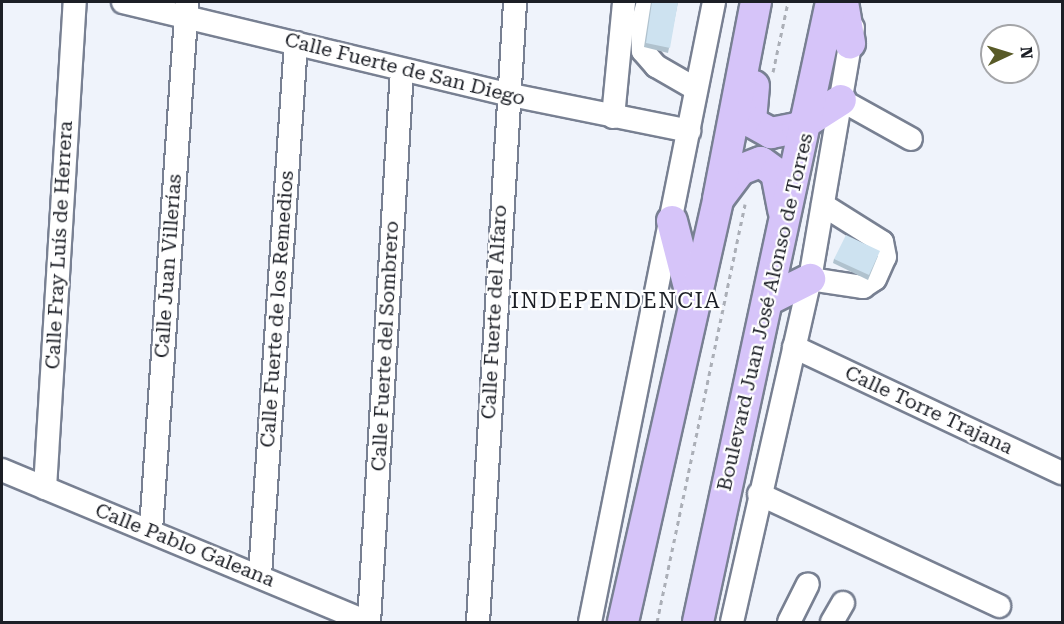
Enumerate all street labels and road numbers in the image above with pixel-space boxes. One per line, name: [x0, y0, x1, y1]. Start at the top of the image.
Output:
street label: Calle Fuerte de San Diego: [282, 27, 528, 111]
street label: Calle Fray Luís de Herrera: [41, 120, 77, 370]
street label: Boulevard Juan José Alonso de Torres: [712, 131, 818, 493]
street label: Calle Fuerte de los Remedios: [255, 170, 299, 448]
street label: Calle Juan Villerías: [150, 173, 186, 359]
street label: Calle Fuerte del Alfaro: [476, 204, 512, 420]
street label: Calle Fuerte del Sombrero: [366, 220, 404, 472]
street label: Calle Torre Trajana: [841, 361, 1017, 459]
street label: Calle Pablo Galeana: [92, 498, 278, 592]

